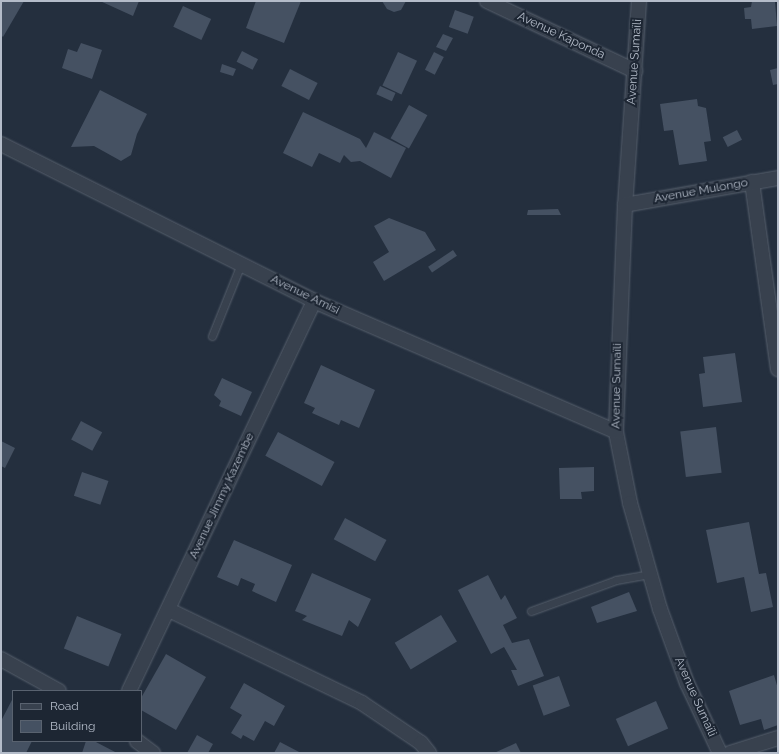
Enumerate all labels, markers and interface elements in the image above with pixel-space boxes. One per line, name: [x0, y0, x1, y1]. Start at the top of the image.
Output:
street label: Avenue Kaponda: [515, 9, 607, 63]
street label: Avenue Sumaïli: [625, 19, 645, 105]
street label: Avenue Mulongo: [653, 176, 749, 206]
street label: Avenue Amisi: [268, 272, 342, 318]
street label: Avenue Sumaïli: [609, 343, 625, 429]
street label: Avenue Jimmy Kazembe: [186, 431, 258, 561]
street label: Avenue Sumaïli: [671, 655, 719, 739]
legend: [12, 690, 142, 742]
text: Road: [50, 699, 79, 713]
text: Building: [50, 719, 96, 733]

